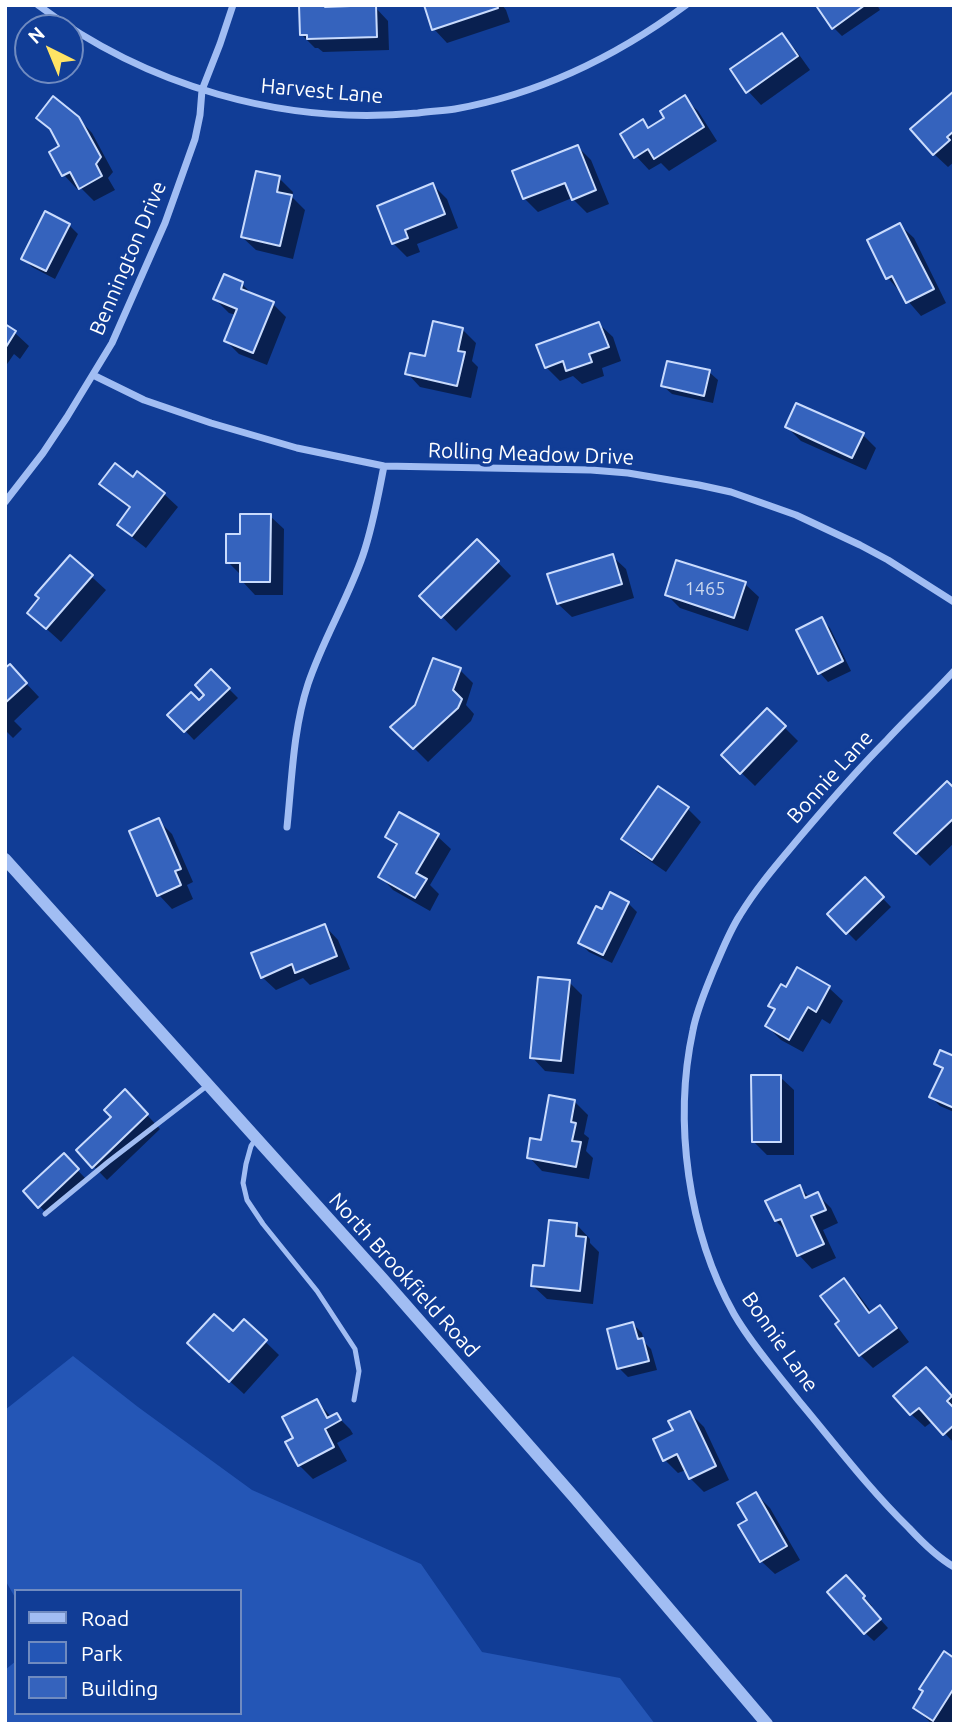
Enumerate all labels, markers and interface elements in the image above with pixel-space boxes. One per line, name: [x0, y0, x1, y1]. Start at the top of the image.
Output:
north arrow: [14, 14, 84, 84]
text: N: [23, 22, 49, 48]
street label: Harvest Lane: [260, 73, 384, 109]
street label: Bennington Drive: [84, 177, 172, 339]
street label: Rolling Meadow Drive: [428, 438, 634, 470]
house number: 1465: [685, 578, 725, 600]
street label: Bonnie Lane: [782, 725, 878, 829]
street label: North Brookfield Road: [324, 1188, 484, 1362]
street label: Bonnie Lane: [736, 1287, 824, 1397]
legend: [14, 1589, 242, 1715]
text: Road: [81, 1606, 129, 1630]
text: Park: [81, 1641, 123, 1665]
text: Building: [81, 1676, 158, 1700]

